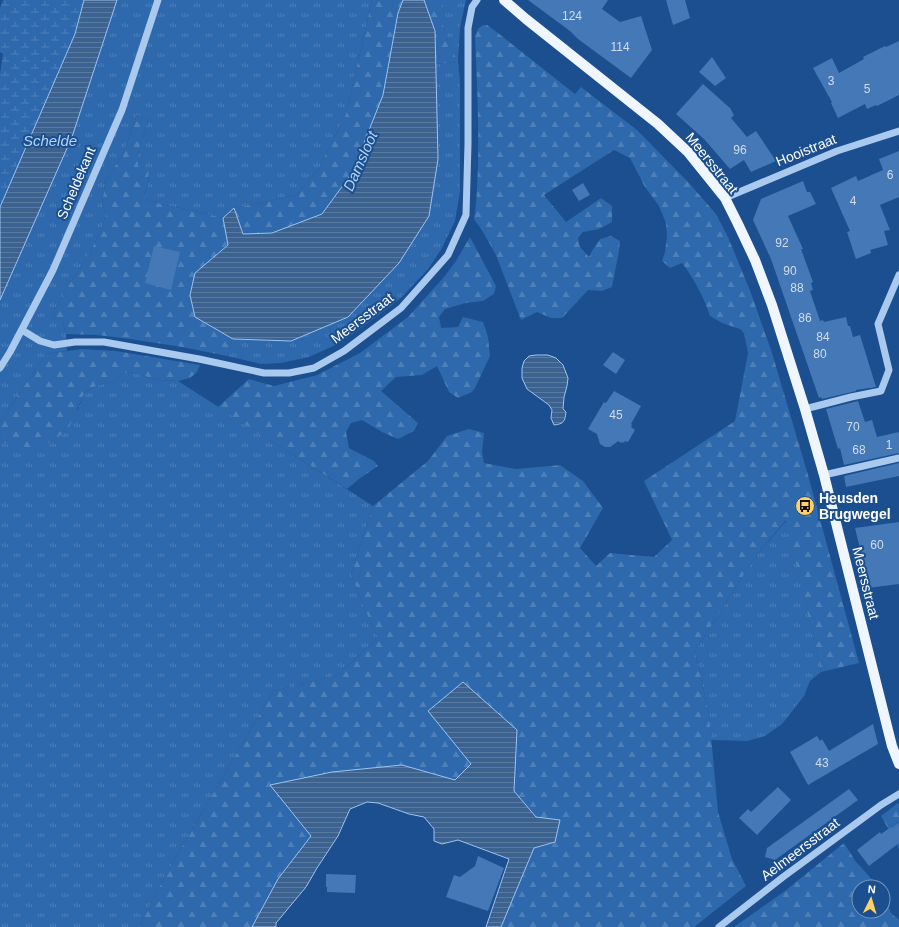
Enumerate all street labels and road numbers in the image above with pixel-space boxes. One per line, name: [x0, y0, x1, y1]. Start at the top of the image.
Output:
street label: Meersstraat: [683, 129, 742, 197]
street label: Hooistraat: [773, 131, 839, 169]
street label: Scheldekant: [54, 144, 98, 222]
street label: Meersstraat: [328, 289, 396, 347]
street label: Meersstraat: [849, 545, 883, 621]
street label: Aelmeersstraat: [758, 814, 842, 884]

